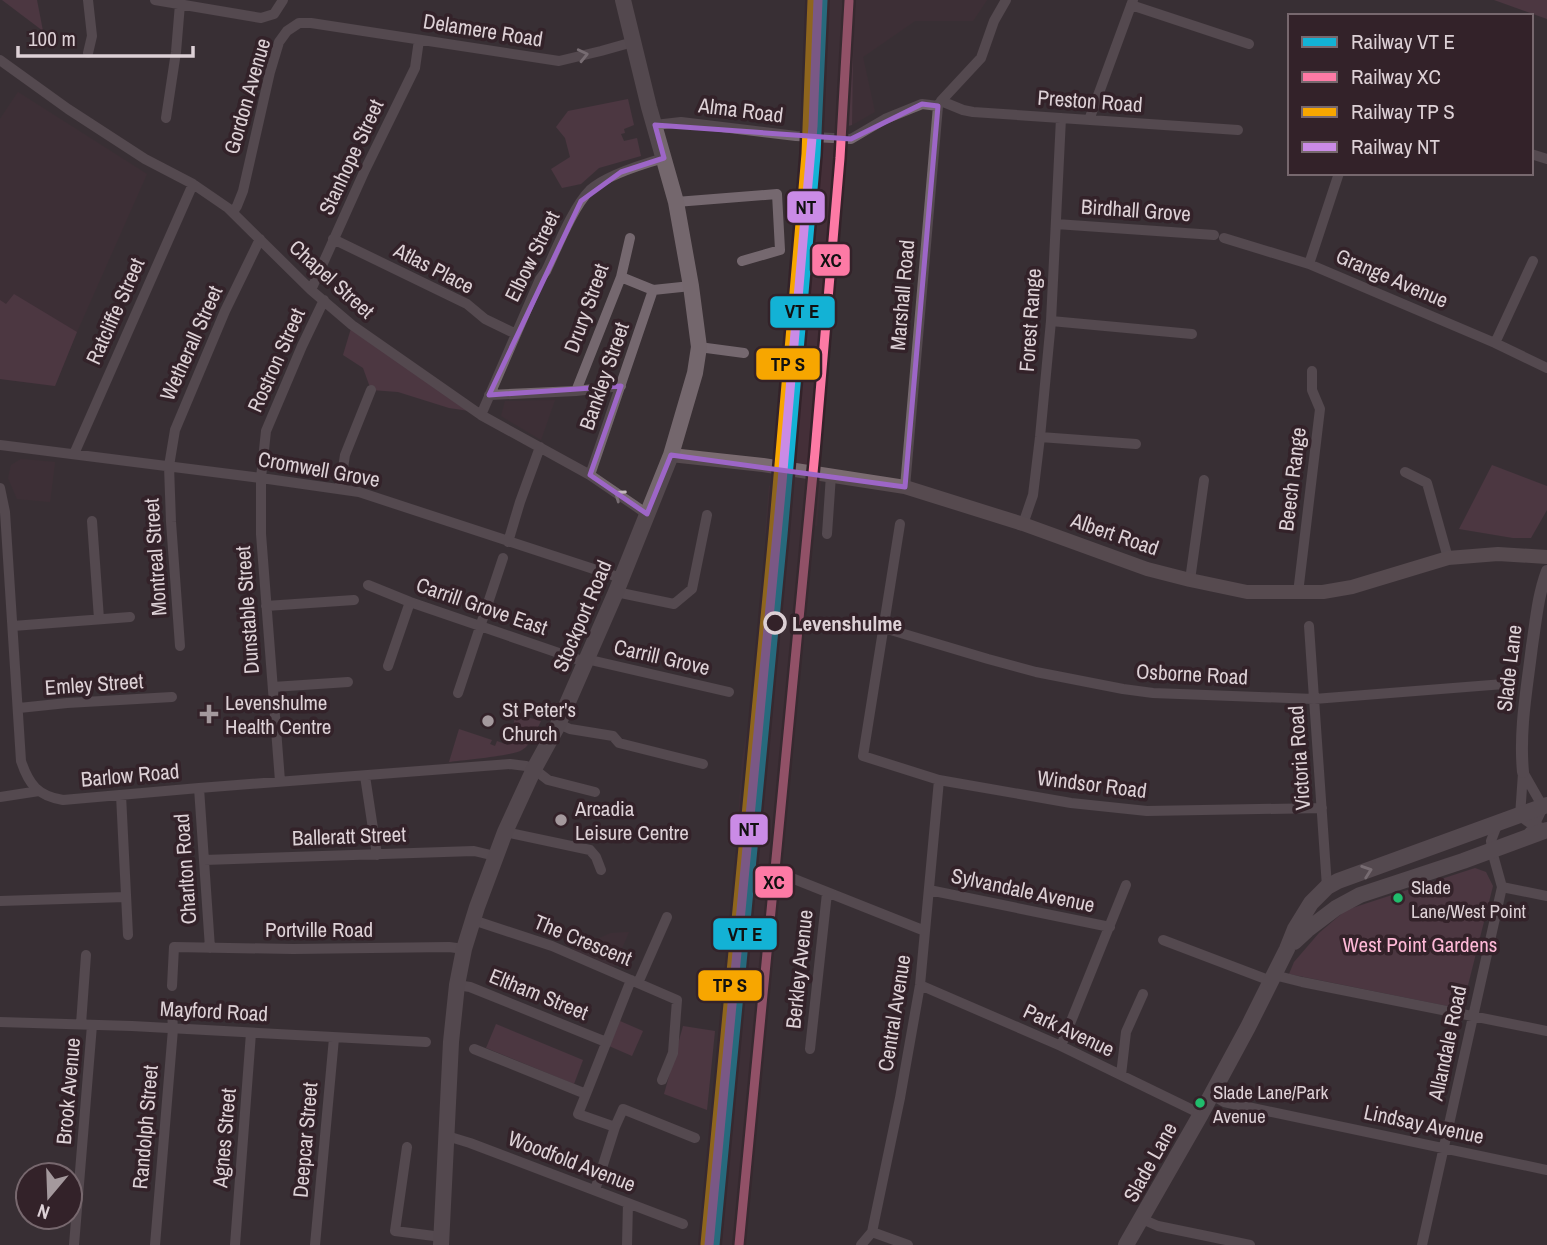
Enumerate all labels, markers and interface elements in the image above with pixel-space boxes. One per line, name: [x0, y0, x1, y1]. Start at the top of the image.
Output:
street label: Delamere Road: [421, 6, 545, 54]
scale bar: [18, 14, 192, 58]
legend: [1288, 14, 1533, 175]
text: 100 m: [28, 24, 76, 53]
text: Railway VT E: [1351, 27, 1455, 56]
street label: Gordon Avenue: [217, 35, 277, 157]
one-way arrow: [577, 49, 589, 63]
text: Railway XC: [1351, 62, 1441, 91]
street label: Preston Road: [1036, 83, 1144, 119]
street label: Alma Road: [696, 90, 785, 130]
street label: Stanhope Street: [312, 94, 391, 220]
text: Railway TP S: [1351, 97, 1455, 126]
text: Railway NT: [1351, 132, 1440, 161]
line badge: NT: [786, 190, 826, 224]
street label: Birdhall Grove: [1080, 192, 1192, 228]
text: NT: [796, 194, 817, 220]
street label: Elbow Street: [498, 206, 567, 306]
street label: Chapel Street: [283, 233, 381, 325]
street label: Atlas Place: [388, 235, 479, 300]
street label: Marshall Road: [883, 238, 921, 352]
street label: Grange Avenue: [1331, 241, 1453, 315]
line badge: XC: [811, 243, 851, 277]
text: XC: [820, 247, 842, 273]
street label: Ratcliffe Street: [79, 253, 151, 369]
street label: Drury Street: [556, 259, 616, 357]
street label: Forest Range: [1012, 267, 1048, 373]
street label: Wetherall Street: [153, 281, 229, 405]
line badge: VT E: [769, 295, 836, 329]
text: VT E: [785, 298, 819, 324]
street label: Rostron Street: [240, 303, 312, 417]
street label: Bankley Street: [572, 318, 636, 434]
line badge: TP S: [755, 347, 821, 381]
text: TP S: [771, 351, 805, 377]
street label: Beech Range: [1271, 425, 1313, 533]
street label: Cromwell Grove: [256, 444, 382, 494]
one-way arrow: [614, 491, 627, 503]
street label: Montreal Street: [136, 497, 174, 617]
street label: Albert Road: [1066, 505, 1163, 563]
street label: Dunstable Street: [228, 545, 266, 675]
street label: Stockport Road: [545, 556, 619, 676]
street label: Carrill Grove East: [413, 570, 552, 642]
place label: Levenshulme: [792, 609, 902, 638]
marker: Levenshulme: [764, 612, 786, 634]
street label: Slade Lane: [1489, 623, 1529, 713]
street label: Carrill Grove: [611, 632, 713, 682]
street label: Osborne Road: [1135, 657, 1249, 691]
street label: Emley Street: [44, 666, 144, 702]
place label: Levenshulme Health Centre: [225, 688, 331, 741]
place label: St Peter's Church: [502, 695, 576, 748]
marker: Levenshulme Health Centre: [199, 704, 219, 724]
street label: Victoria Road: [1281, 705, 1317, 811]
marker: St Peter's Church: [480, 713, 496, 729]
street label: Barlow Road: [80, 756, 180, 794]
street label: Windsor Road: [1036, 763, 1148, 805]
place label: Arcadia Leisure Centre: [574, 794, 689, 847]
marker: Arcadia Leisure Centre: [553, 812, 569, 828]
street label: Charlton Road: [167, 813, 203, 925]
line badge: NT: [729, 813, 769, 846]
text: NT: [739, 816, 760, 842]
street label: Balleratt Street: [292, 820, 407, 852]
street label: Sylvandale Avenue: [948, 861, 1098, 919]
line badge: XC: [754, 865, 794, 899]
one-way arrow: [1360, 865, 1372, 879]
text: XC: [763, 869, 785, 895]
place label: Slade Lane/West Point: [1411, 874, 1527, 924]
marker: Slade Lane/West Point: [1391, 891, 1405, 905]
street label: The Crescent: [530, 907, 637, 973]
street label: Berkley Avenue: [778, 908, 820, 1030]
street label: Portville Road: [265, 915, 373, 944]
line badge: VT E: [712, 917, 778, 951]
text: VT E: [728, 921, 762, 947]
park label: West Point Gardens: [1343, 930, 1497, 959]
street label: Central Avenue: [870, 953, 918, 1073]
street label: Eltham Street: [485, 961, 593, 1027]
line badge: TP S: [697, 969, 763, 1002]
text: TP S: [713, 972, 747, 998]
street label: Allandale Road: [1420, 983, 1473, 1104]
street label: Mayford Road: [159, 994, 269, 1028]
street label: Park Avenue: [1019, 996, 1119, 1064]
street label: Brook Avenue: [49, 1036, 87, 1146]
street label: Randolph Street: [125, 1064, 165, 1190]
place label: Slade Lane/Park Avenue: [1212, 1079, 1328, 1129]
street label: Deepcar Street: [286, 1081, 325, 1199]
street label: Agnes Street: [205, 1087, 243, 1190]
marker: Slade Lane/Park Avenue: [1193, 1096, 1207, 1110]
street label: Lindsay Avenue: [1361, 1097, 1487, 1151]
street label: Slade Lane: [1116, 1117, 1184, 1207]
street label: Woodfold Avenue: [504, 1123, 640, 1199]
north arrow: [14, 1161, 84, 1231]
text: N: [34, 1198, 53, 1226]

